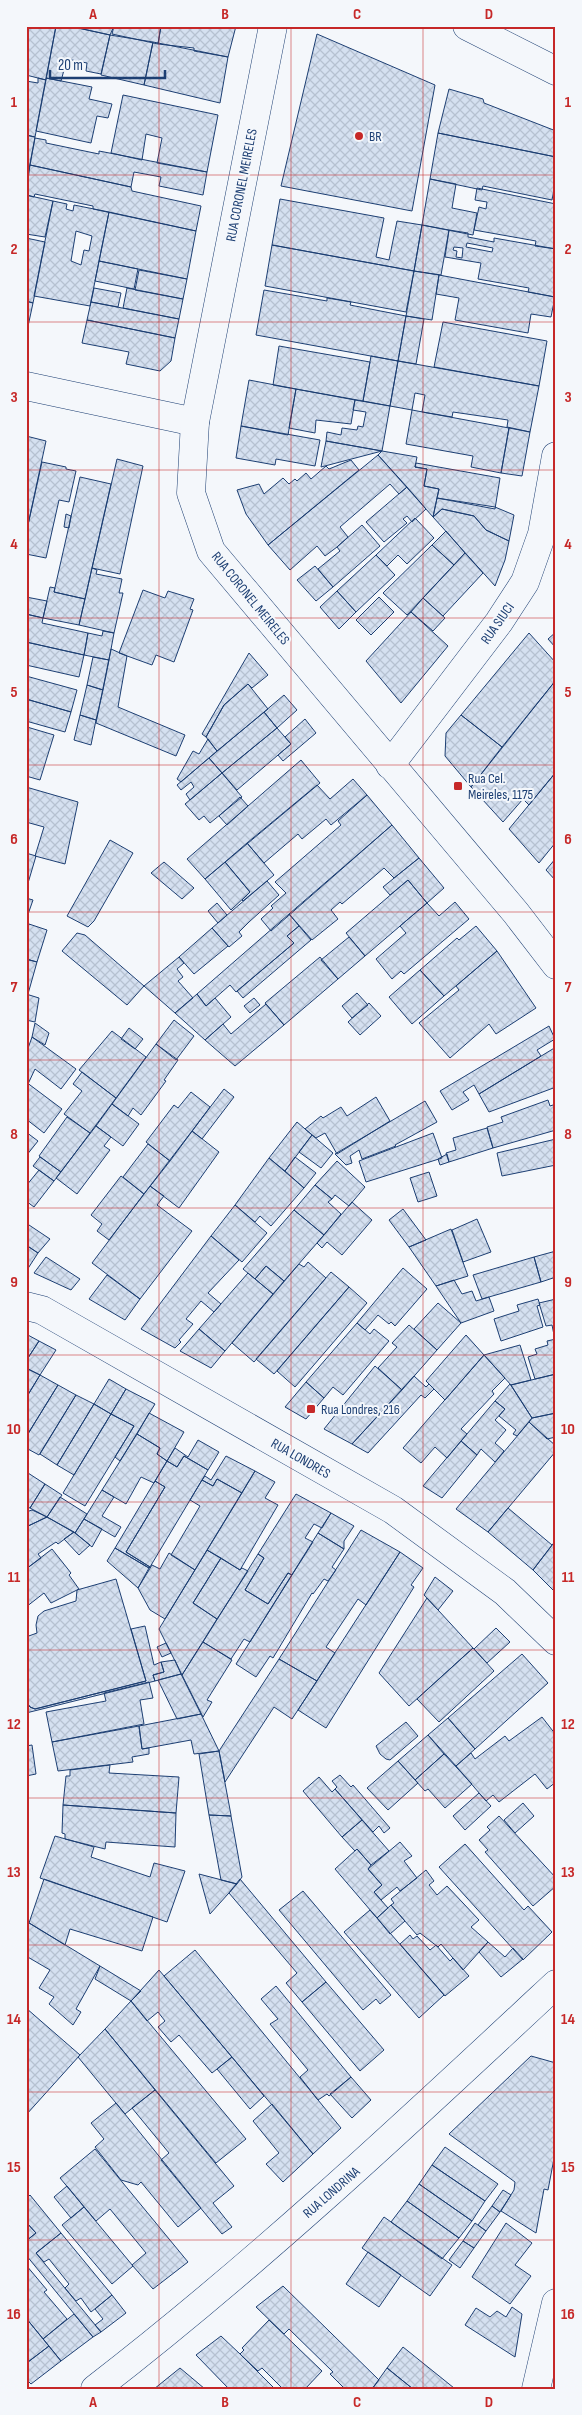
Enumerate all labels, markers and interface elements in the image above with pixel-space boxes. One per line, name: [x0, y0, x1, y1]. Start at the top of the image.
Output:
text: A: [88, 5, 97, 24]
text: B: [221, 5, 229, 24]
text: C: [353, 5, 361, 24]
text: D: [485, 5, 493, 24]
scale bar: [50, 48, 165, 80]
text: 20 m: [58, 56, 83, 75]
text: 1: [11, 93, 18, 112]
text: 1: [565, 93, 572, 112]
street label: RUA CORONEL MEIRELES: [222, 127, 261, 243]
place label: BR: [369, 128, 382, 145]
marker: BR: [353, 130, 365, 142]
text: 2: [10, 240, 18, 259]
text: 2: [564, 240, 572, 259]
text: 3: [10, 388, 18, 407]
text: 3: [564, 388, 572, 407]
text: 4: [10, 535, 18, 554]
text: 4: [564, 535, 572, 554]
street label: RUA CORONEL MEIRELES: [208, 548, 293, 648]
street label: RUA SIUCI: [477, 599, 518, 647]
text: 5: [10, 683, 18, 702]
text: 5: [564, 683, 572, 702]
place label: Rua Cel. Meireles, 1175: [468, 770, 533, 803]
marker: Rua Cel. Meireles, 1175: [452, 780, 464, 792]
text: 6: [10, 830, 18, 849]
text: 6: [564, 830, 572, 849]
text: 7: [11, 978, 18, 997]
text: 7: [565, 978, 572, 997]
text: 8: [10, 1125, 18, 1144]
text: 8: [564, 1125, 572, 1144]
text: 9: [10, 1273, 18, 1292]
text: 9: [564, 1273, 572, 1292]
place label: Rua Londres, 216: [321, 1401, 400, 1418]
marker: Rua Londres, 216: [305, 1403, 317, 1415]
text: 10: [7, 1420, 21, 1439]
text: 10: [561, 1420, 575, 1439]
street label: RUA LONDRES: [268, 1435, 333, 1482]
text: 11: [8, 1568, 21, 1587]
text: 11: [562, 1568, 575, 1587]
text: 12: [7, 1715, 21, 1734]
text: 12: [561, 1715, 575, 1734]
text: 13: [7, 1863, 21, 1882]
text: 13: [561, 1863, 575, 1882]
text: 14: [7, 2010, 21, 2029]
text: 14: [561, 2010, 575, 2029]
text: 15: [7, 2158, 21, 2177]
text: 15: [561, 2158, 575, 2177]
street label: RUA LONDRINA: [299, 2162, 364, 2222]
text: 16: [7, 2305, 21, 2324]
text: 16: [561, 2305, 575, 2324]
text: A: [88, 2393, 97, 2412]
text: B: [221, 2393, 229, 2412]
text: C: [353, 2393, 361, 2412]
text: D: [485, 2393, 493, 2412]

